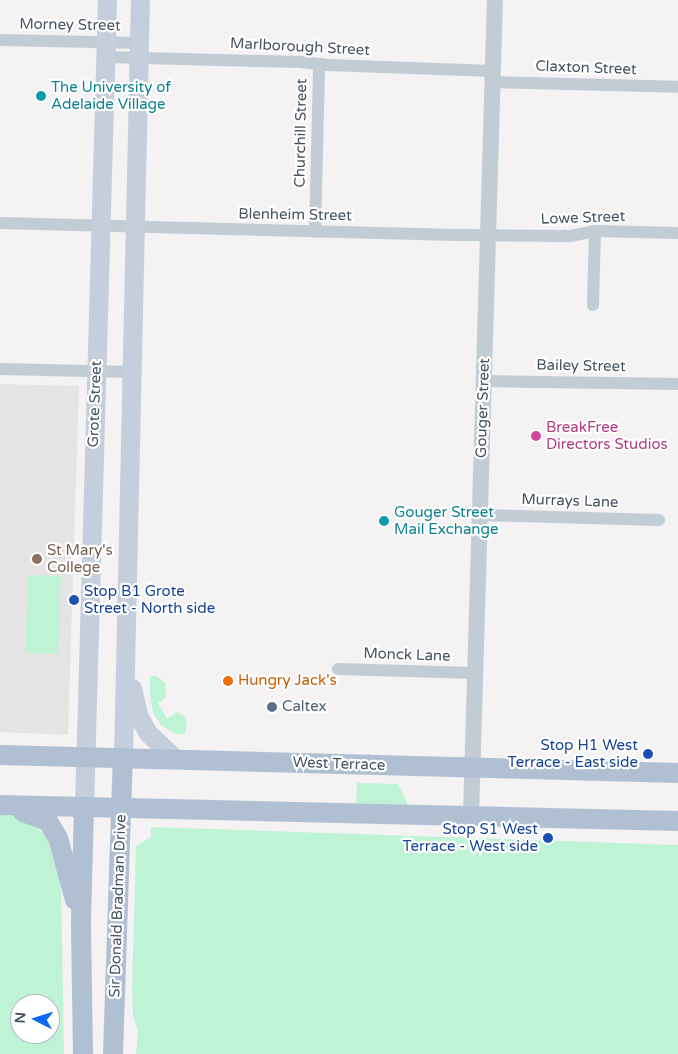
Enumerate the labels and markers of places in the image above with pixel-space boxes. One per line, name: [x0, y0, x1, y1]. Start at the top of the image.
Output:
place label: The University of Adelaide Village: [51, 78, 171, 113]
marker: The University of Adelaide Village: [35, 90, 47, 102]
place label: BreakFree Directors Studios: [546, 418, 668, 453]
marker: BreakFree Directors Studios: [530, 430, 542, 442]
place label: Gouger Street Mail Exchange: [394, 503, 498, 538]
marker: Gouger Street Mail Exchange: [378, 515, 390, 527]
place label: St Mary's College: [47, 541, 113, 576]
marker: St Mary's College: [31, 553, 43, 565]
place label: Stop B1 Grote Street - North side: [84, 582, 215, 617]
marker: Stop B1 Grote Street - North side: [68, 594, 80, 606]
place label: Hungry Jack's: [238, 672, 337, 690]
marker: Hungry Jack's: [222, 675, 234, 687]
place label: Caltex: [282, 698, 327, 716]
marker: Caltex: [266, 701, 278, 713]
place label: Stop H1 West Terrace - East side: [508, 736, 638, 771]
marker: Stop H1 West Terrace - East side: [642, 748, 654, 760]
place label: Stop S1 West Terrace - West side: [402, 820, 538, 855]
marker: Stop S1 West Terrace - West side: [542, 832, 554, 844]

